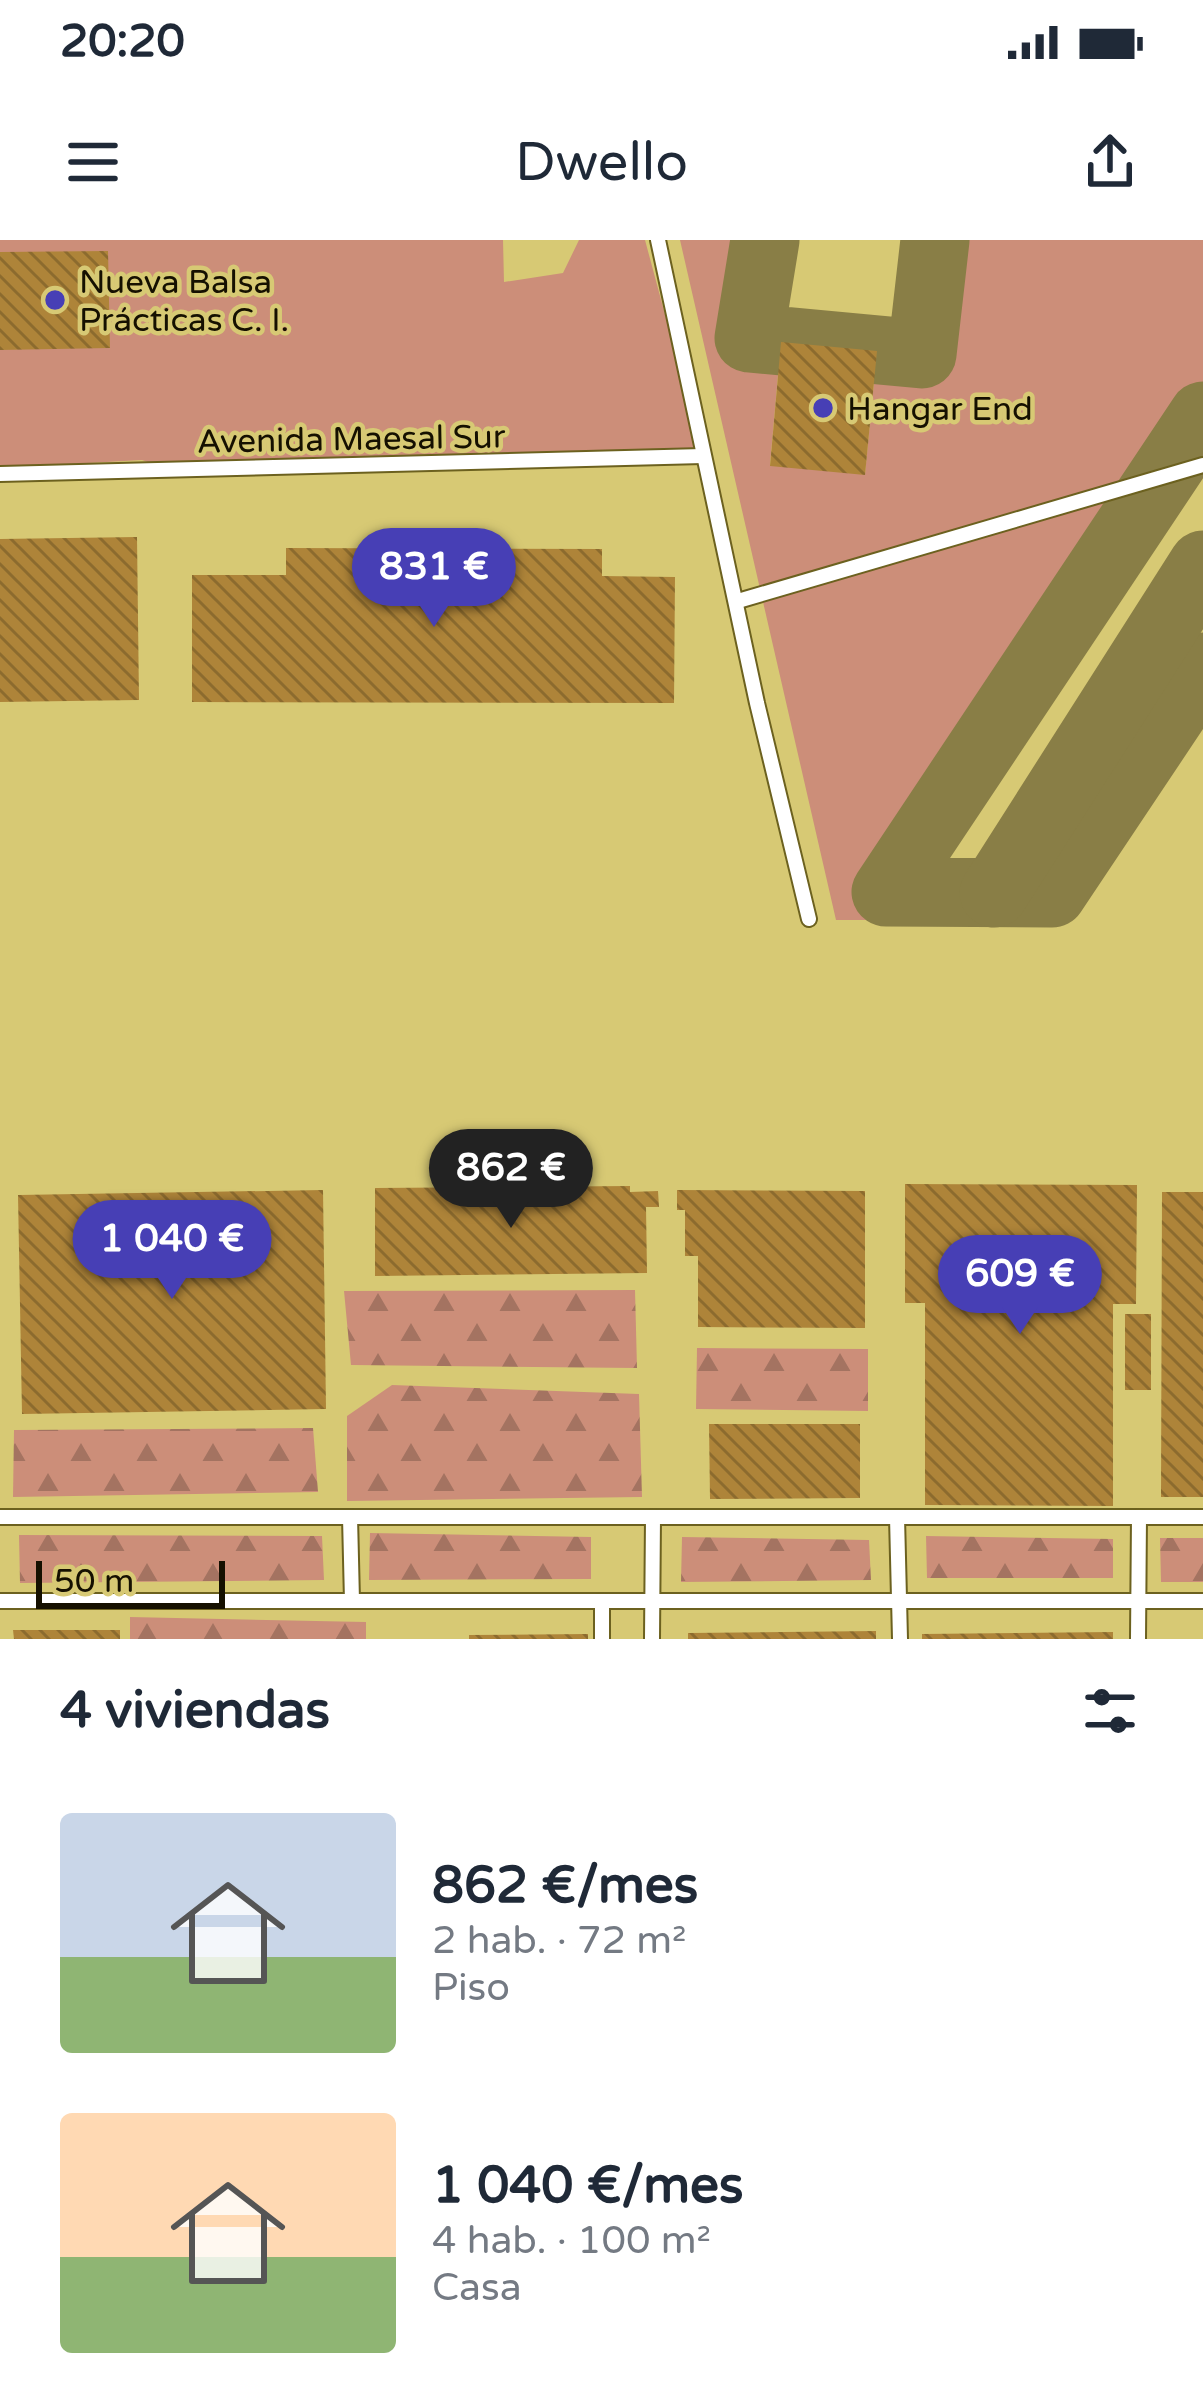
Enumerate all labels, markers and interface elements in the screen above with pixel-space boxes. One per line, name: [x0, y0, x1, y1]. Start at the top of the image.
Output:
text: 20:20: [60, 15, 185, 69]
icon: menu: [60, 129, 126, 195]
icon: share: [1077, 129, 1143, 195]
text: Dwello: [515, 130, 688, 195]
place label: Nueva Balsa Prácticas C. I.: [79, 263, 289, 340]
marker: Nueva Balsa Prácticas C. I.: [42, 287, 68, 313]
place label: Hangar End: [847, 390, 1033, 429]
marker: Hangar End: [810, 395, 836, 421]
street label: Avenida Maesal Sur: [196, 417, 506, 462]
pin: 831 €: [350, 528, 518, 630]
text: 831 €: [379, 543, 489, 590]
pin: 862 €: [427, 1129, 595, 1231]
text: 862 €: [456, 1144, 566, 1191]
pin: 1 040 €: [61, 1200, 283, 1302]
text: 1 040 €: [100, 1215, 244, 1262]
pin: 609 €: [936, 1235, 1104, 1337]
text: 609 €: [965, 1250, 1075, 1297]
scale bar: [36, 1555, 225, 1608]
text: 50 m: [54, 1562, 134, 1601]
icon: filters: [1077, 1678, 1143, 1744]
text: 4 viviendas: [60, 1680, 330, 1742]
text: 862 €/mes: [432, 1855, 698, 1917]
icon: home: [156, 1861, 300, 2005]
text: 2 hab. · 72 m²: [432, 1917, 686, 1964]
text: Piso: [432, 1964, 510, 2011]
text: 1 040 €/mes: [432, 2155, 743, 2217]
icon: home: [156, 2161, 300, 2305]
text: 4 hab. · 100 m²: [432, 2217, 711, 2264]
text: Casa: [432, 2264, 522, 2311]

